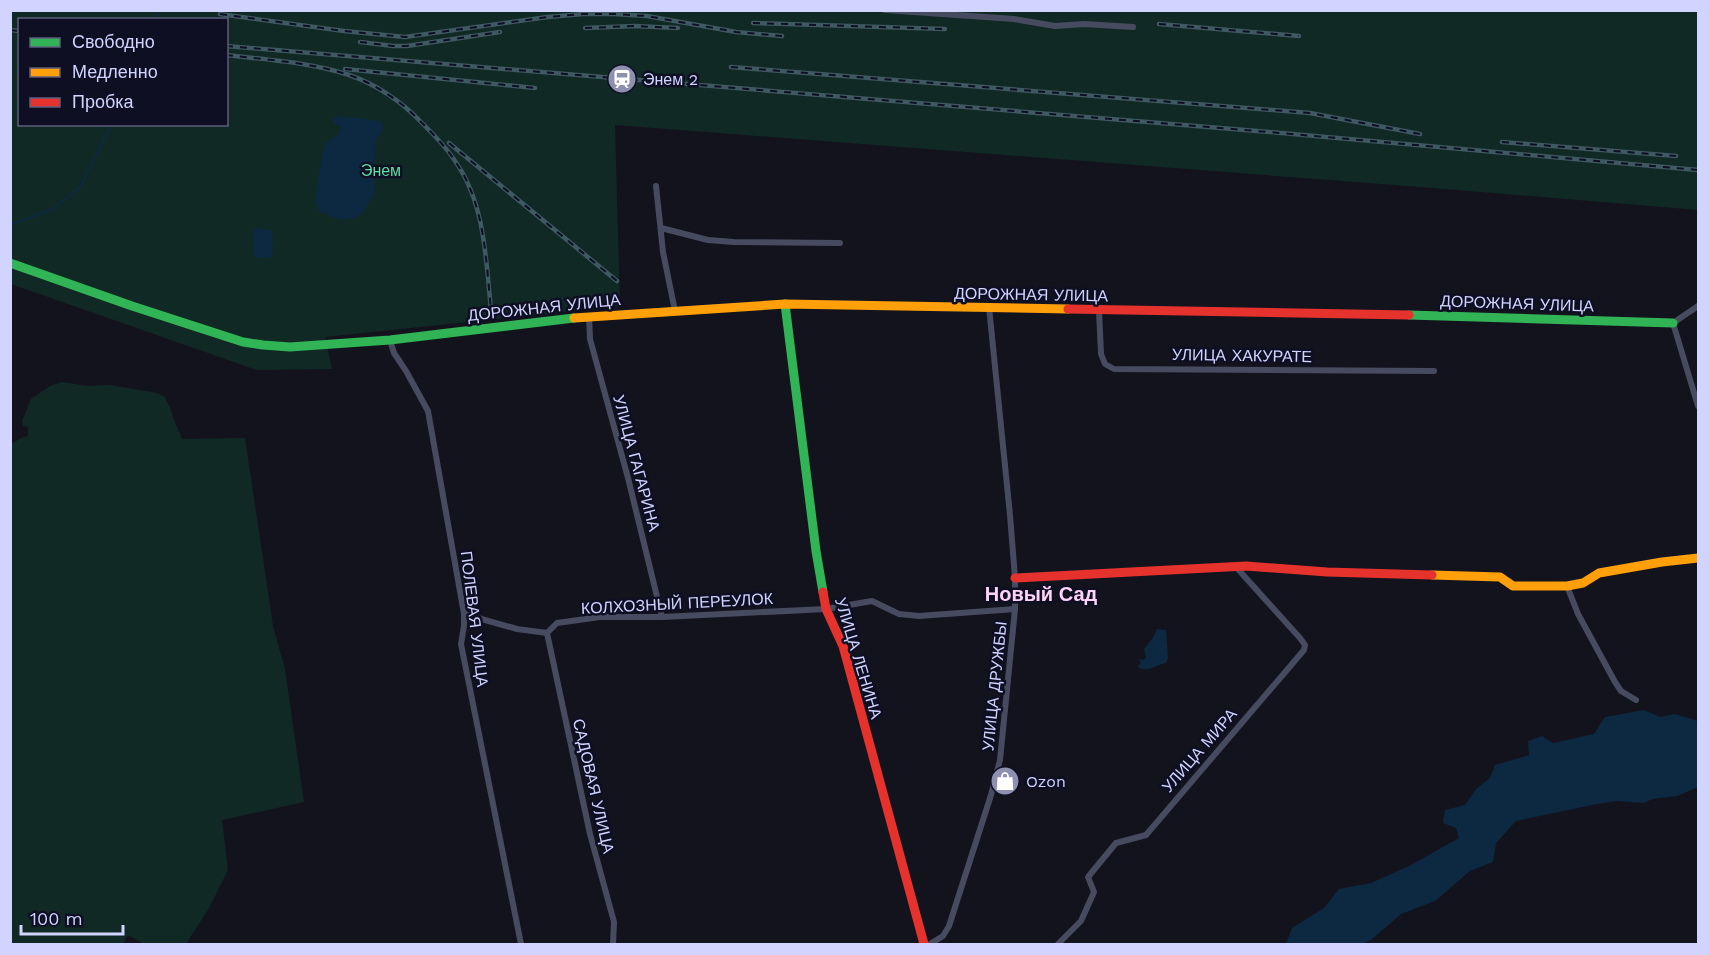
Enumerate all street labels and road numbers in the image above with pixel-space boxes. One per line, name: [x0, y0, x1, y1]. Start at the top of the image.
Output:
street label: ДОРОЖНАЯ УЛИЦА: [954, 284, 1108, 305]
street label: ДОРОЖНАЯ УЛИЦА: [467, 290, 622, 325]
street label: ДОРОЖНАЯ УЛИЦА: [1440, 291, 1595, 316]
street label: УЛИЦА ХАКУРАТЕ: [1172, 345, 1312, 366]
street label: УЛИЦА ГАГАРИНА: [609, 393, 664, 534]
street label: ПОЛЕВАЯ УЛИЦА: [457, 550, 492, 688]
street label: КОЛХОЗНЫЙ ПЕРЕУЛОК: [581, 589, 774, 618]
street label: УЛИЦА ЛЕНИНА: [831, 595, 886, 722]
street label: УЛИЦА ДРУЖБЫ: [978, 620, 1011, 752]
street label: УЛИЦА МИРА: [1158, 704, 1241, 796]
street label: САДОВАЯ УЛИЦА: [569, 717, 618, 856]

